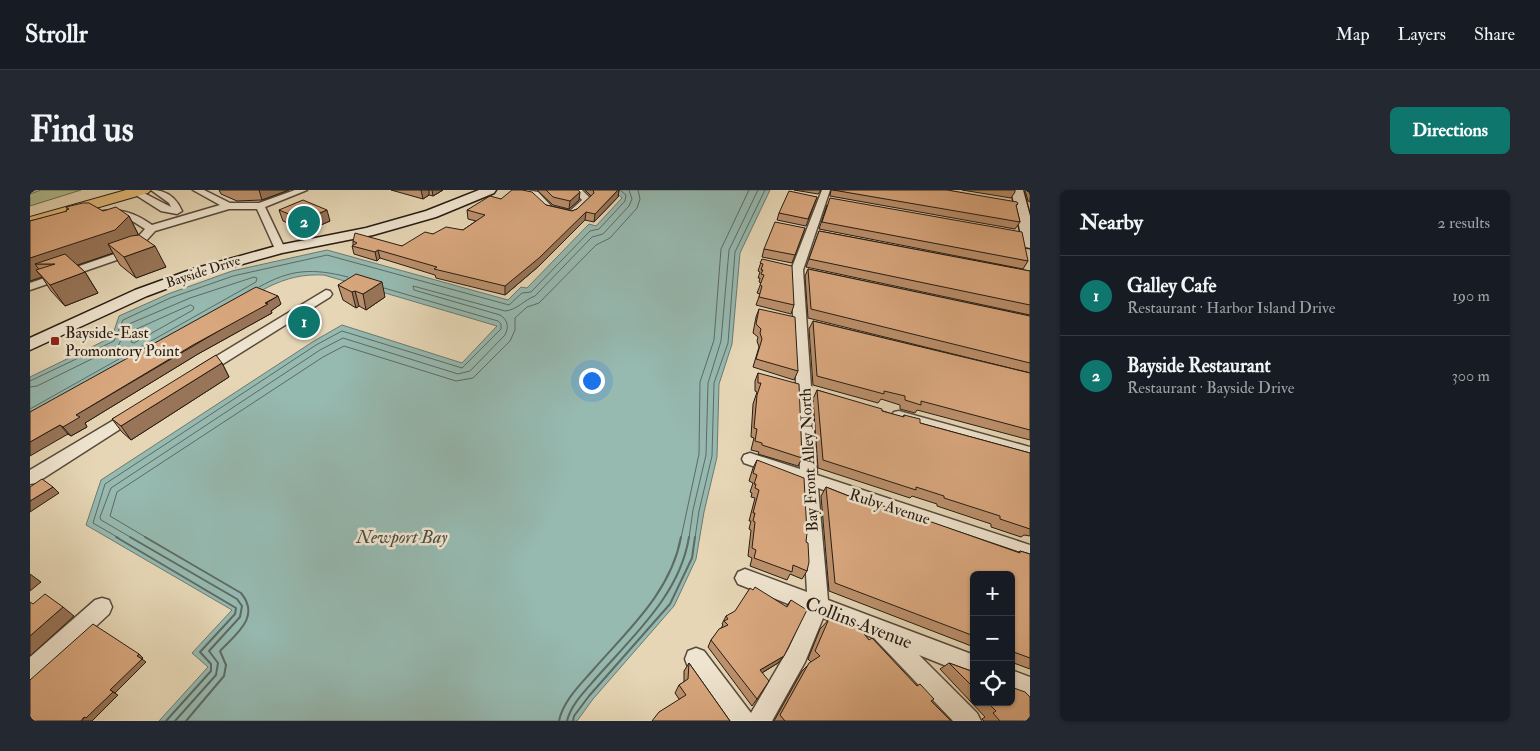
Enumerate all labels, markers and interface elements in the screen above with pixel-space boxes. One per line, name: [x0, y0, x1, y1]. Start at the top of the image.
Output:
text: Strollr: [25, 19, 88, 50]
text: Map: [1336, 23, 1370, 46]
text: Layers: [1398, 23, 1446, 46]
text: Share: [1474, 23, 1515, 46]
button: Directions: [1390, 107, 1510, 154]
text: Find us: [30, 108, 134, 152]
pin: 2: [288, 203, 320, 241]
text: Nearby: [1080, 209, 1143, 236]
text: 2 results: [1437, 213, 1490, 233]
street label: Bayside Drive: [164, 251, 243, 292]
text: Galley Cafe: [1127, 274, 1216, 298]
text: 1: [1093, 286, 1099, 306]
text: 190 m: [1452, 286, 1490, 306]
text: Restaurant · Harbor Island Drive: [1127, 298, 1336, 318]
pin: 1: [288, 303, 320, 341]
place label: Bayside-East Promontory Point: [65, 323, 179, 361]
marker: Bayside-East Promontory Point: [49, 335, 61, 347]
text: Bayside Restaurant: [1127, 354, 1271, 378]
text: 2: [1092, 366, 1100, 386]
text: 300 m: [1452, 366, 1490, 386]
your location: [579, 368, 605, 394]
text: Restaurant · Bayside Drive: [1127, 378, 1294, 398]
street label: Bay Front Alley North: [795, 387, 823, 532]
street label: Ruby Avenue: [847, 484, 933, 530]
water label: Newport Bay: [355, 526, 448, 549]
map controls: [970, 571, 1015, 706]
button: +: [970, 571, 1015, 616]
street label: Collins Avenue: [802, 591, 916, 654]
button: −: [970, 616, 1015, 661]
button: locate: [970, 661, 1015, 706]

